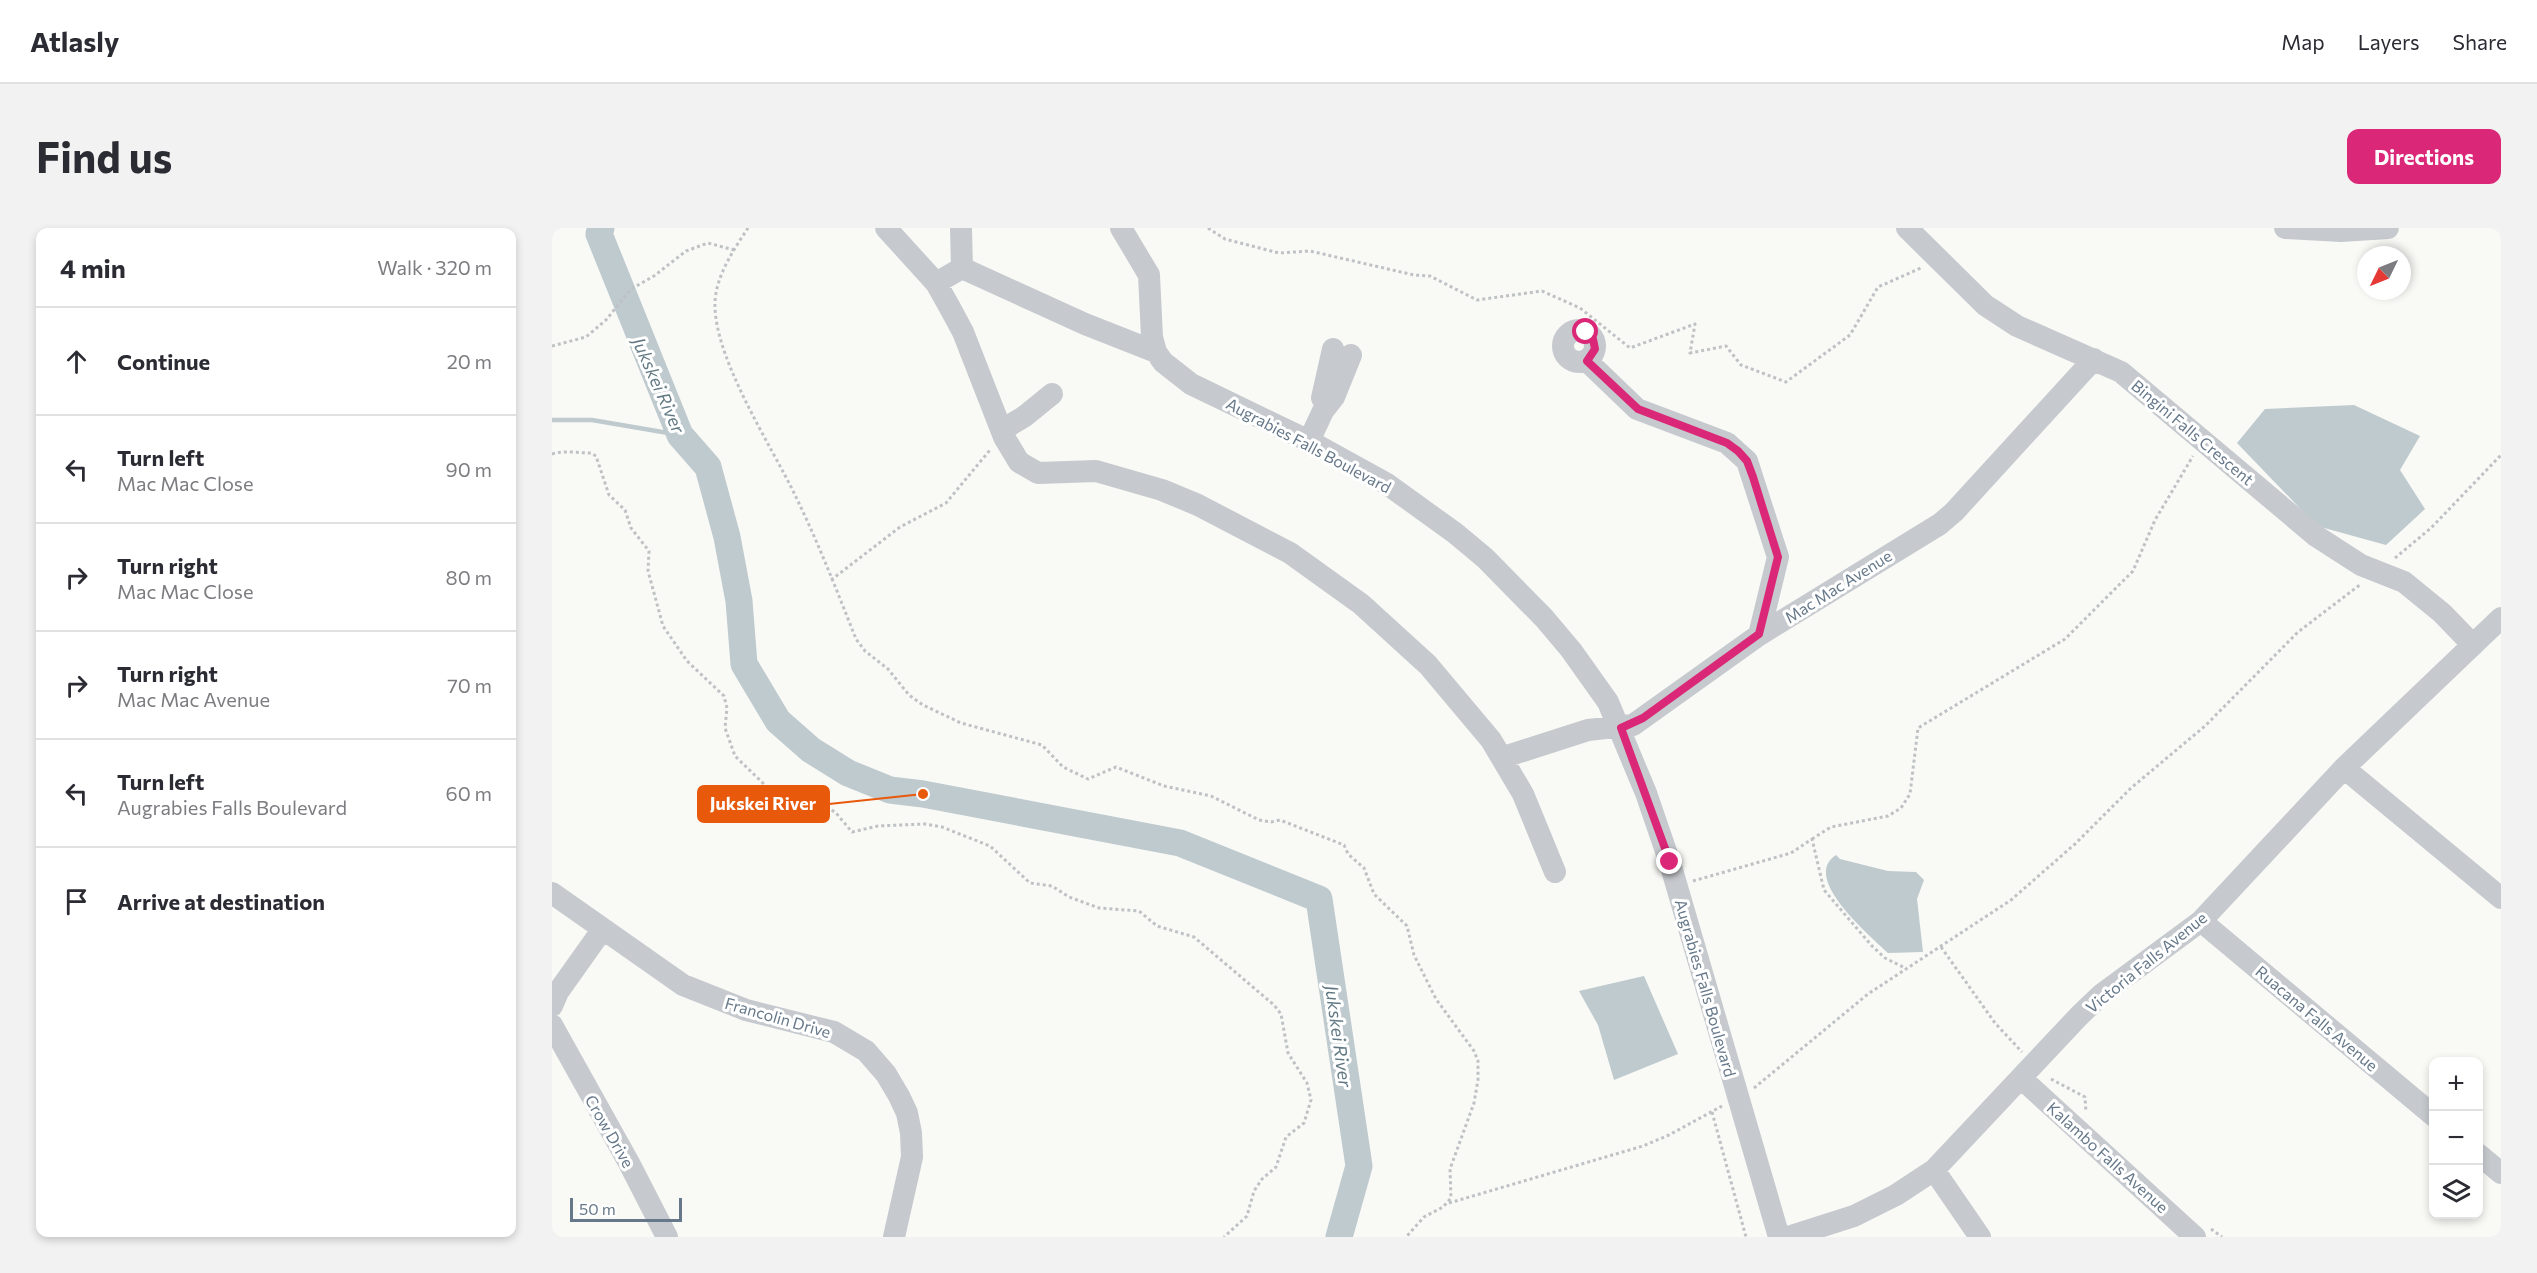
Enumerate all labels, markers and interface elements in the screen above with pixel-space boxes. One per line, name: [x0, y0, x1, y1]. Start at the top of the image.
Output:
text: Atlasly: [30, 24, 119, 58]
text: Map: [2281, 29, 2325, 54]
text: Layers: [2358, 29, 2420, 54]
text: Share: [2453, 29, 2507, 54]
button: Directions: [2347, 129, 2501, 184]
text: Find us: [36, 130, 172, 182]
north arrow: [2357, 246, 2411, 300]
text: 4 min: [60, 252, 126, 283]
text: Walk · 320 m: [377, 255, 492, 279]
route start: [1572, 318, 1598, 344]
water label: Jukskei River: [627, 332, 690, 437]
icon: ahead: [60, 345, 93, 378]
text: Continue: [117, 348, 210, 375]
text: 20 m: [447, 349, 492, 373]
street label: Bingini Falls Crescent: [2128, 375, 2258, 489]
street label: Augrabies Falls Boulevard: [1223, 393, 1395, 497]
text: Turn left: [117, 444, 204, 471]
icon: left: [60, 453, 93, 486]
text: 90 m: [446, 457, 492, 481]
text: Mac Mac Close: [117, 471, 253, 495]
street label: Mac Mac Avenue: [1781, 546, 1895, 626]
text: Turn right: [117, 552, 218, 579]
icon: right: [60, 561, 93, 594]
text: 80 m: [446, 565, 492, 589]
text: Mac Mac Close: [117, 579, 253, 603]
text: Turn right: [117, 660, 218, 687]
icon: right: [60, 669, 93, 702]
text: 70 m: [447, 673, 492, 697]
text: Mac Mac Avenue: [117, 687, 270, 711]
text: Turn left: [117, 768, 204, 795]
icon: left: [60, 777, 93, 810]
text: 60 m: [446, 781, 492, 805]
callout: Jukskei River: [698, 786, 829, 822]
text: Jukskei River: [710, 792, 817, 814]
text: Augrabies Falls Boulevard: [117, 795, 347, 819]
route end: [1656, 848, 1682, 874]
icon: arrive: [60, 885, 93, 918]
text: Arrive at destination: [117, 888, 325, 915]
street label: Augrabies Falls Boulevard: [1672, 897, 1740, 1079]
street label: Victoria Falls Avenue: [2082, 907, 2210, 1017]
street label: Ruacana Falls Avenue: [2252, 961, 2382, 1075]
water label: Jukskei River: [1321, 982, 1357, 1089]
street label: Francolin Drive: [723, 993, 833, 1041]
map controls: [2429, 1057, 2483, 1219]
button: +: [2429, 1057, 2483, 1111]
street label: Crow Drive: [582, 1091, 638, 1171]
street label: Kalambo Falls Avenue: [2043, 1098, 2173, 1216]
button: −: [2429, 1111, 2483, 1165]
button: layers: [2429, 1165, 2483, 1219]
scale bar: [570, 1195, 682, 1222]
text: 50 m: [579, 1199, 616, 1218]

